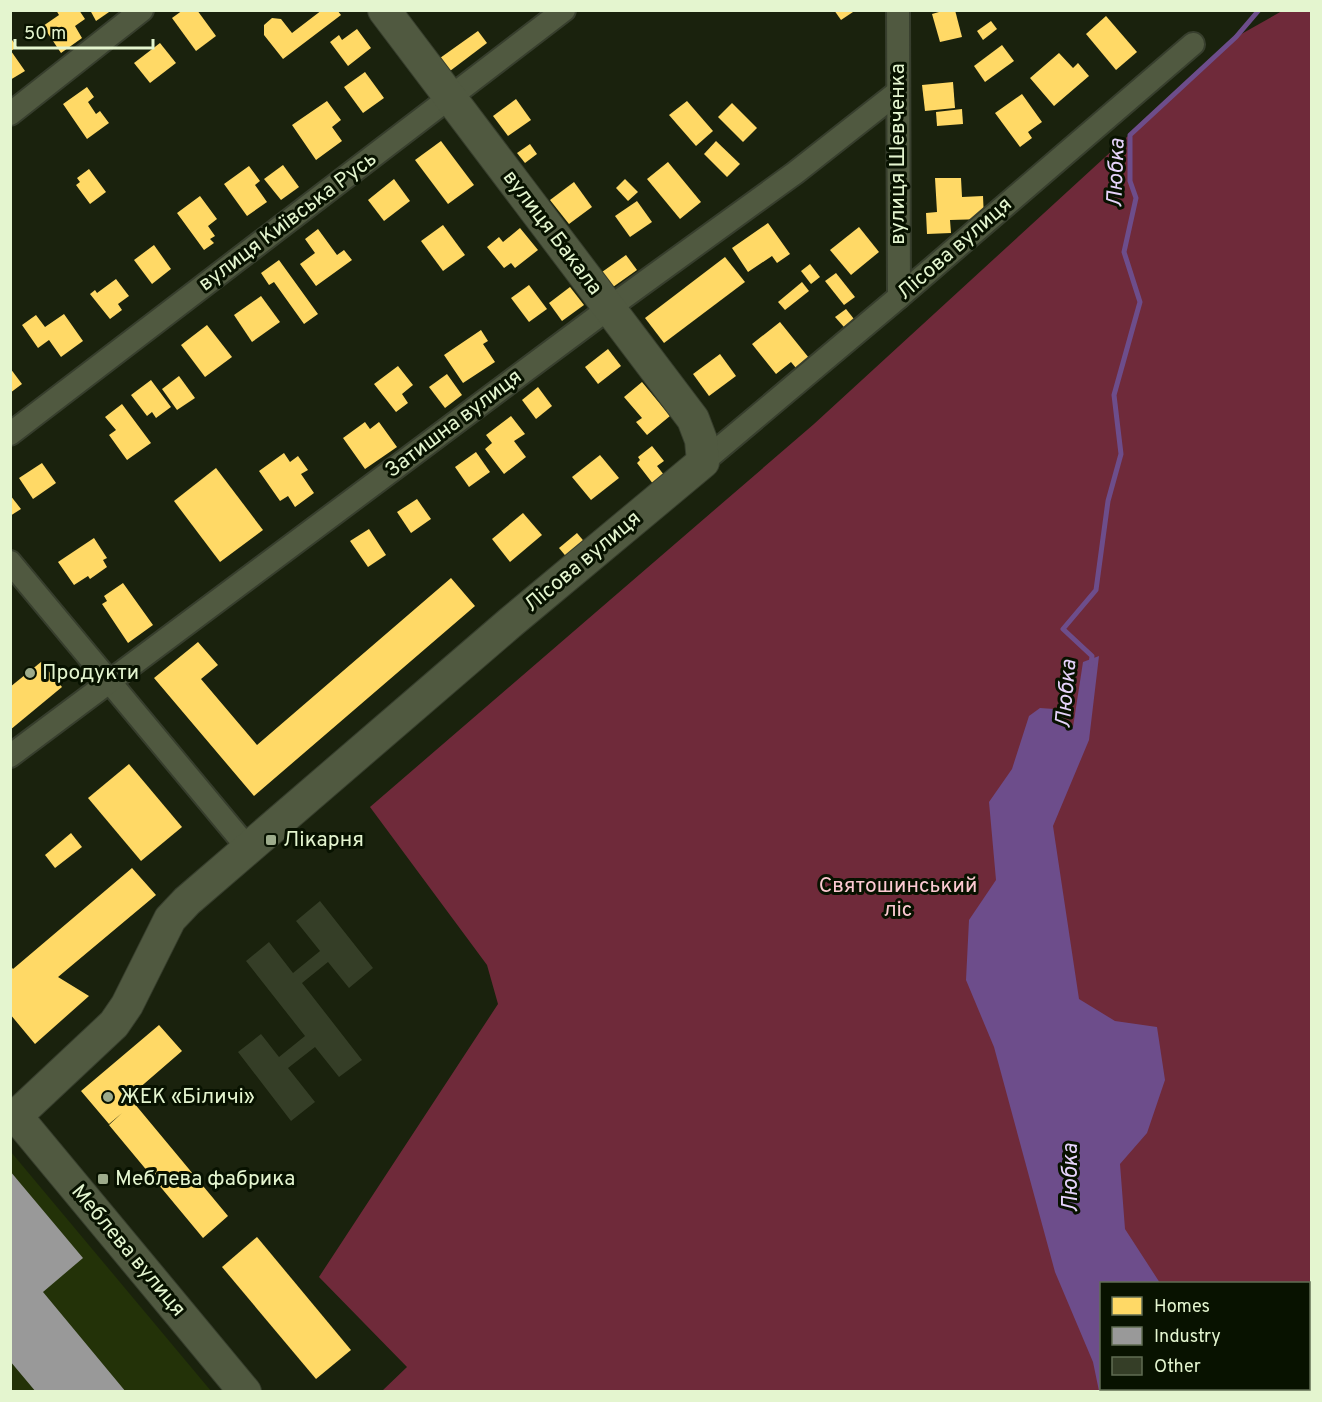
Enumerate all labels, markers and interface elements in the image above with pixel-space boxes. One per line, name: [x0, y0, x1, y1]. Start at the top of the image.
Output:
scale bar: [15, 12, 153, 50]
text: 50 m: [24, 23, 66, 46]
street label: вулиця Шевченка: [885, 63, 912, 245]
water label: Любка: [1102, 137, 1132, 208]
street label: вулиця Київська Русь: [193, 146, 383, 298]
street label: вулиця Бакала: [496, 165, 608, 301]
street label: Лісова вулиця: [892, 192, 1018, 306]
street label: Затишна вулиця: [380, 364, 528, 484]
street label: Лісова вулиця: [519, 505, 647, 619]
water label: Любка: [1051, 658, 1084, 730]
place label: Продукти: [42, 660, 139, 687]
marker: Продукти: [23, 666, 37, 680]
place label: Лікарня: [283, 827, 364, 854]
marker: Лікарня: [264, 833, 278, 847]
park label: Святошинський ліс: [819, 873, 977, 924]
place label: ЖЕК «Біличі»: [120, 1084, 255, 1111]
marker: ЖЕК «Біличі»: [101, 1090, 115, 1104]
water label: Любка: [1058, 1143, 1085, 1213]
place label: Меблева фабрика: [115, 1166, 295, 1193]
marker: Меблева фабрика: [96, 1172, 110, 1186]
street label: Меблева вулиця: [65, 1179, 191, 1323]
legend: [1100, 1282, 1310, 1390]
text: Homes: [1154, 1296, 1210, 1319]
text: Industry: [1154, 1326, 1221, 1349]
text: Other: [1154, 1356, 1201, 1379]

